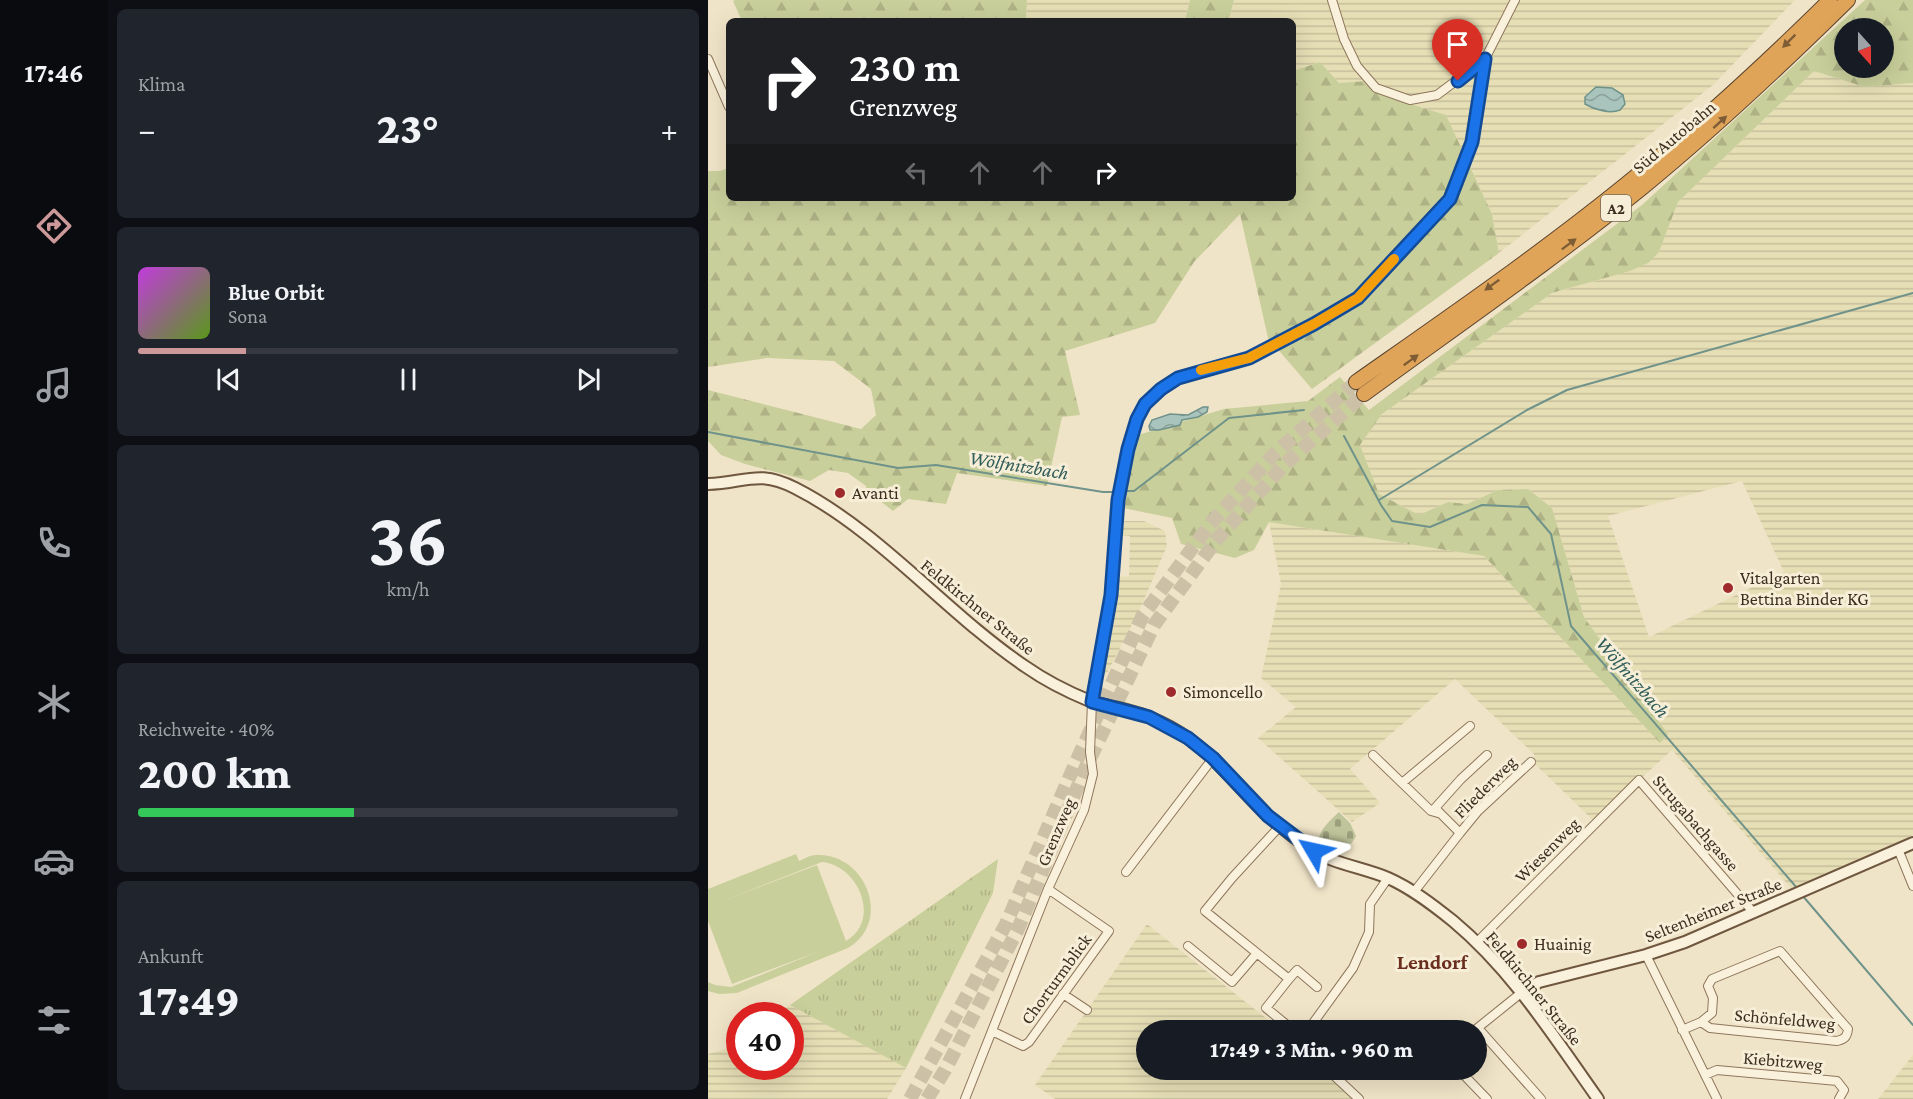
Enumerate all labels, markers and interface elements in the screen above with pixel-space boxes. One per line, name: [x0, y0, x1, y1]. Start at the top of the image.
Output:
north arrow: [1834, 18, 1894, 78]
map controls: [1834, 18, 1894, 78]
pin: [1432, 19, 1483, 81]
icon: arrive: [1441, 28, 1474, 61]
one-way arrow: [1782, 34, 1796, 48]
icon: right: [750, 42, 828, 120]
text: 230 m: [849, 43, 960, 90]
text: 17:46: [24, 58, 84, 88]
text: Klima: [138, 73, 185, 95]
text: Grenzweg: [849, 92, 957, 122]
street label: Süd Autobahn: [1628, 96, 1720, 177]
text: 23°: [377, 103, 439, 153]
text: −: [138, 111, 155, 148]
text: +: [661, 111, 678, 148]
one-way arrow: [1713, 115, 1728, 129]
icon: left: [900, 156, 933, 189]
icon: ahead: [963, 156, 996, 189]
icon: ahead: [1026, 156, 1059, 189]
icon: right: [1089, 156, 1122, 189]
road number: A2: [1601, 195, 1631, 221]
icon: directions: [33, 205, 75, 247]
one-way arrow: [1560, 238, 1576, 250]
one-way arrow: [1485, 279, 1501, 291]
text: Blue Orbit: [228, 280, 324, 305]
text: Sona: [228, 305, 267, 327]
one-way arrow: [1404, 354, 1419, 366]
icon: previous: [212, 363, 245, 396]
icon: pause: [392, 363, 425, 396]
icon: next: [572, 363, 605, 396]
icon: music: [33, 364, 75, 406]
water label: Wölfnitzbach: [968, 446, 1070, 485]
place label: Avanti: [852, 483, 899, 503]
marker: Avanti: [833, 486, 847, 500]
text: 36: [368, 495, 448, 582]
icon: phone: [33, 522, 75, 564]
street label: Feldkirchner Straße: [917, 555, 1039, 659]
place label: Vitalgarten Bettina Binder KG: [1740, 568, 1869, 609]
text: km/h: [386, 578, 430, 600]
marker: Vitalgarten Bettina Binder KG: [1721, 581, 1735, 595]
water label: Wölfnitzbach: [1591, 632, 1674, 723]
icon: climate: [33, 681, 75, 723]
place label: Simoncello: [1183, 682, 1263, 702]
marker: Simoncello: [1164, 685, 1178, 699]
text: Reichweite · 40%: [138, 718, 274, 740]
text: 200 km: [138, 748, 291, 798]
street label: Fliederweg: [1450, 752, 1520, 822]
street label: Strugabachgasse: [1649, 771, 1743, 875]
street label: Grenzweg: [1033, 795, 1079, 869]
street label: Wiesenweg: [1511, 813, 1584, 886]
position arrow: [1282, 819, 1346, 883]
icon: car: [33, 840, 75, 882]
street label: Seltenheimer Straße: [1642, 873, 1784, 947]
street label: Feldkirchner Straße: [1482, 927, 1586, 1049]
street label: Chorturmblick: [1017, 930, 1096, 1028]
place label: Huainig: [1534, 934, 1592, 954]
marker: Huainig: [1515, 937, 1529, 951]
text: Ankunft: [138, 945, 203, 967]
district label: Lendorf: [1397, 950, 1469, 974]
text: 17:49: [138, 975, 240, 1025]
icon: filters: [33, 999, 75, 1041]
speed limit sign: 40: [726, 1002, 804, 1080]
street label: Schönfeldweg: [1734, 1005, 1837, 1033]
text: 17:49 · 3 Min. · 960 m: [1210, 1037, 1413, 1062]
street label: Kiebitzweg: [1742, 1048, 1824, 1074]

